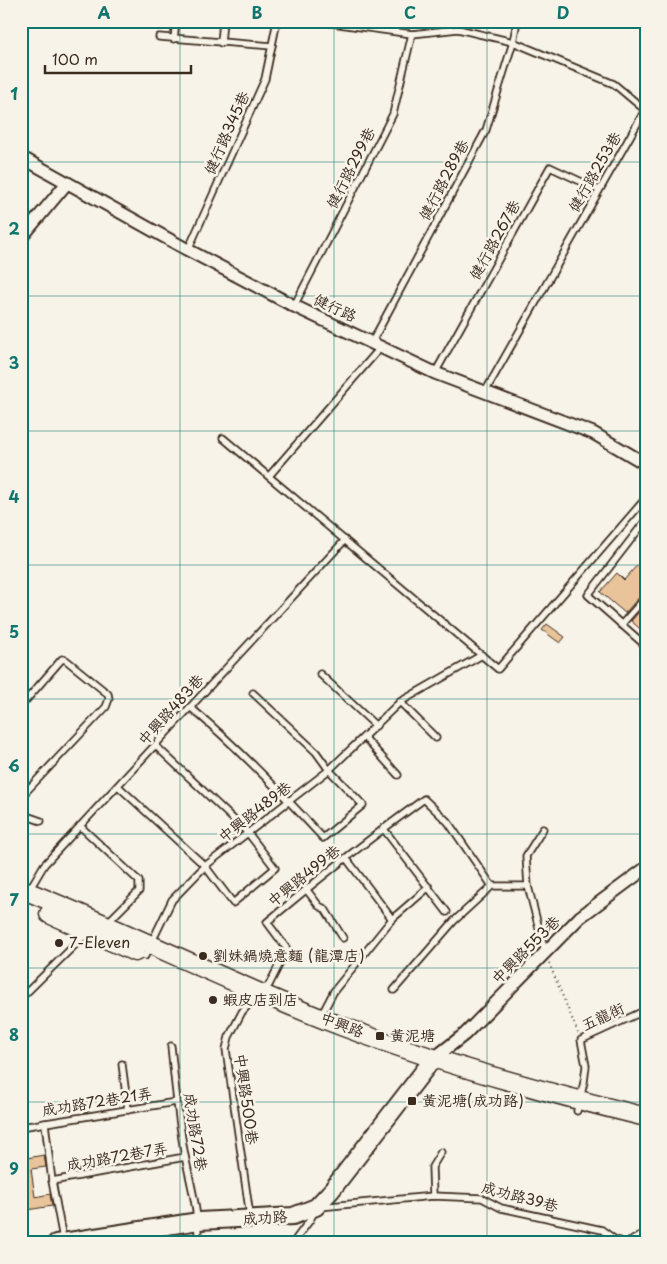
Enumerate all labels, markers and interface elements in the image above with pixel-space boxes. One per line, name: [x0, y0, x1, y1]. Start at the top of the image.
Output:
text: A: [98, 0, 111, 24]
text: B: [252, 0, 263, 24]
text: C: [404, 0, 416, 24]
text: D: [557, 0, 569, 24]
scale bar: [45, 42, 191, 74]
text: 100 m: [52, 47, 98, 70]
text: 1: [10, 81, 18, 105]
street label: 健行路345巷: [197, 87, 254, 178]
street label: 健行路299巷: [319, 123, 380, 212]
street label: 健行路253巷: [561, 127, 626, 216]
street label: 健行路289巷: [412, 135, 474, 224]
street label: 健行路267巷: [462, 195, 525, 284]
text: 2: [8, 216, 20, 240]
street label: 健行路: [310, 287, 361, 327]
text: 3: [9, 350, 19, 374]
text: 4: [9, 484, 20, 508]
text: 5: [9, 619, 19, 643]
street label: 中興路483巷: [131, 668, 208, 750]
text: 6: [8, 753, 20, 777]
street label: 中興路489巷: [212, 775, 296, 847]
street label: 中興路499巷: [262, 838, 344, 911]
text: 7: [9, 887, 19, 911]
street label: 中興路553巷: [485, 909, 565, 989]
place label: 7-Eleven: [69, 930, 130, 953]
marker: 7-Eleven: [53, 937, 65, 949]
place label: 劉妹鍋燒意麵 (龍潭店): [213, 943, 365, 966]
marker: 劉妹鍋燒意麵 (龍潭店): [197, 950, 209, 962]
place label: 蝦皮店到店: [223, 987, 298, 1010]
marker: 蝦皮店到店: [207, 994, 219, 1006]
street label: 五龍街: [577, 996, 628, 1036]
street label: 中興路: [317, 1005, 368, 1042]
text: 8: [9, 1022, 19, 1046]
place label: 黃泥塘: [390, 1023, 435, 1046]
marker: 黃泥塘: [374, 1030, 386, 1042]
street label: 中興路500巷: [230, 1052, 265, 1146]
street label: 成功路72巷21弄: [40, 1080, 153, 1121]
place label: 黃泥塘(成功路): [422, 1088, 524, 1111]
street label: 成功路72巷: [179, 1091, 214, 1173]
marker: 黃泥塘(成功路): [406, 1095, 418, 1107]
street label: 成功路72巷7弄: [64, 1135, 169, 1176]
text: 9: [9, 1156, 19, 1180]
street label: 成功路39巷: [480, 1174, 561, 1217]
street label: 成功路: [242, 1203, 288, 1230]

